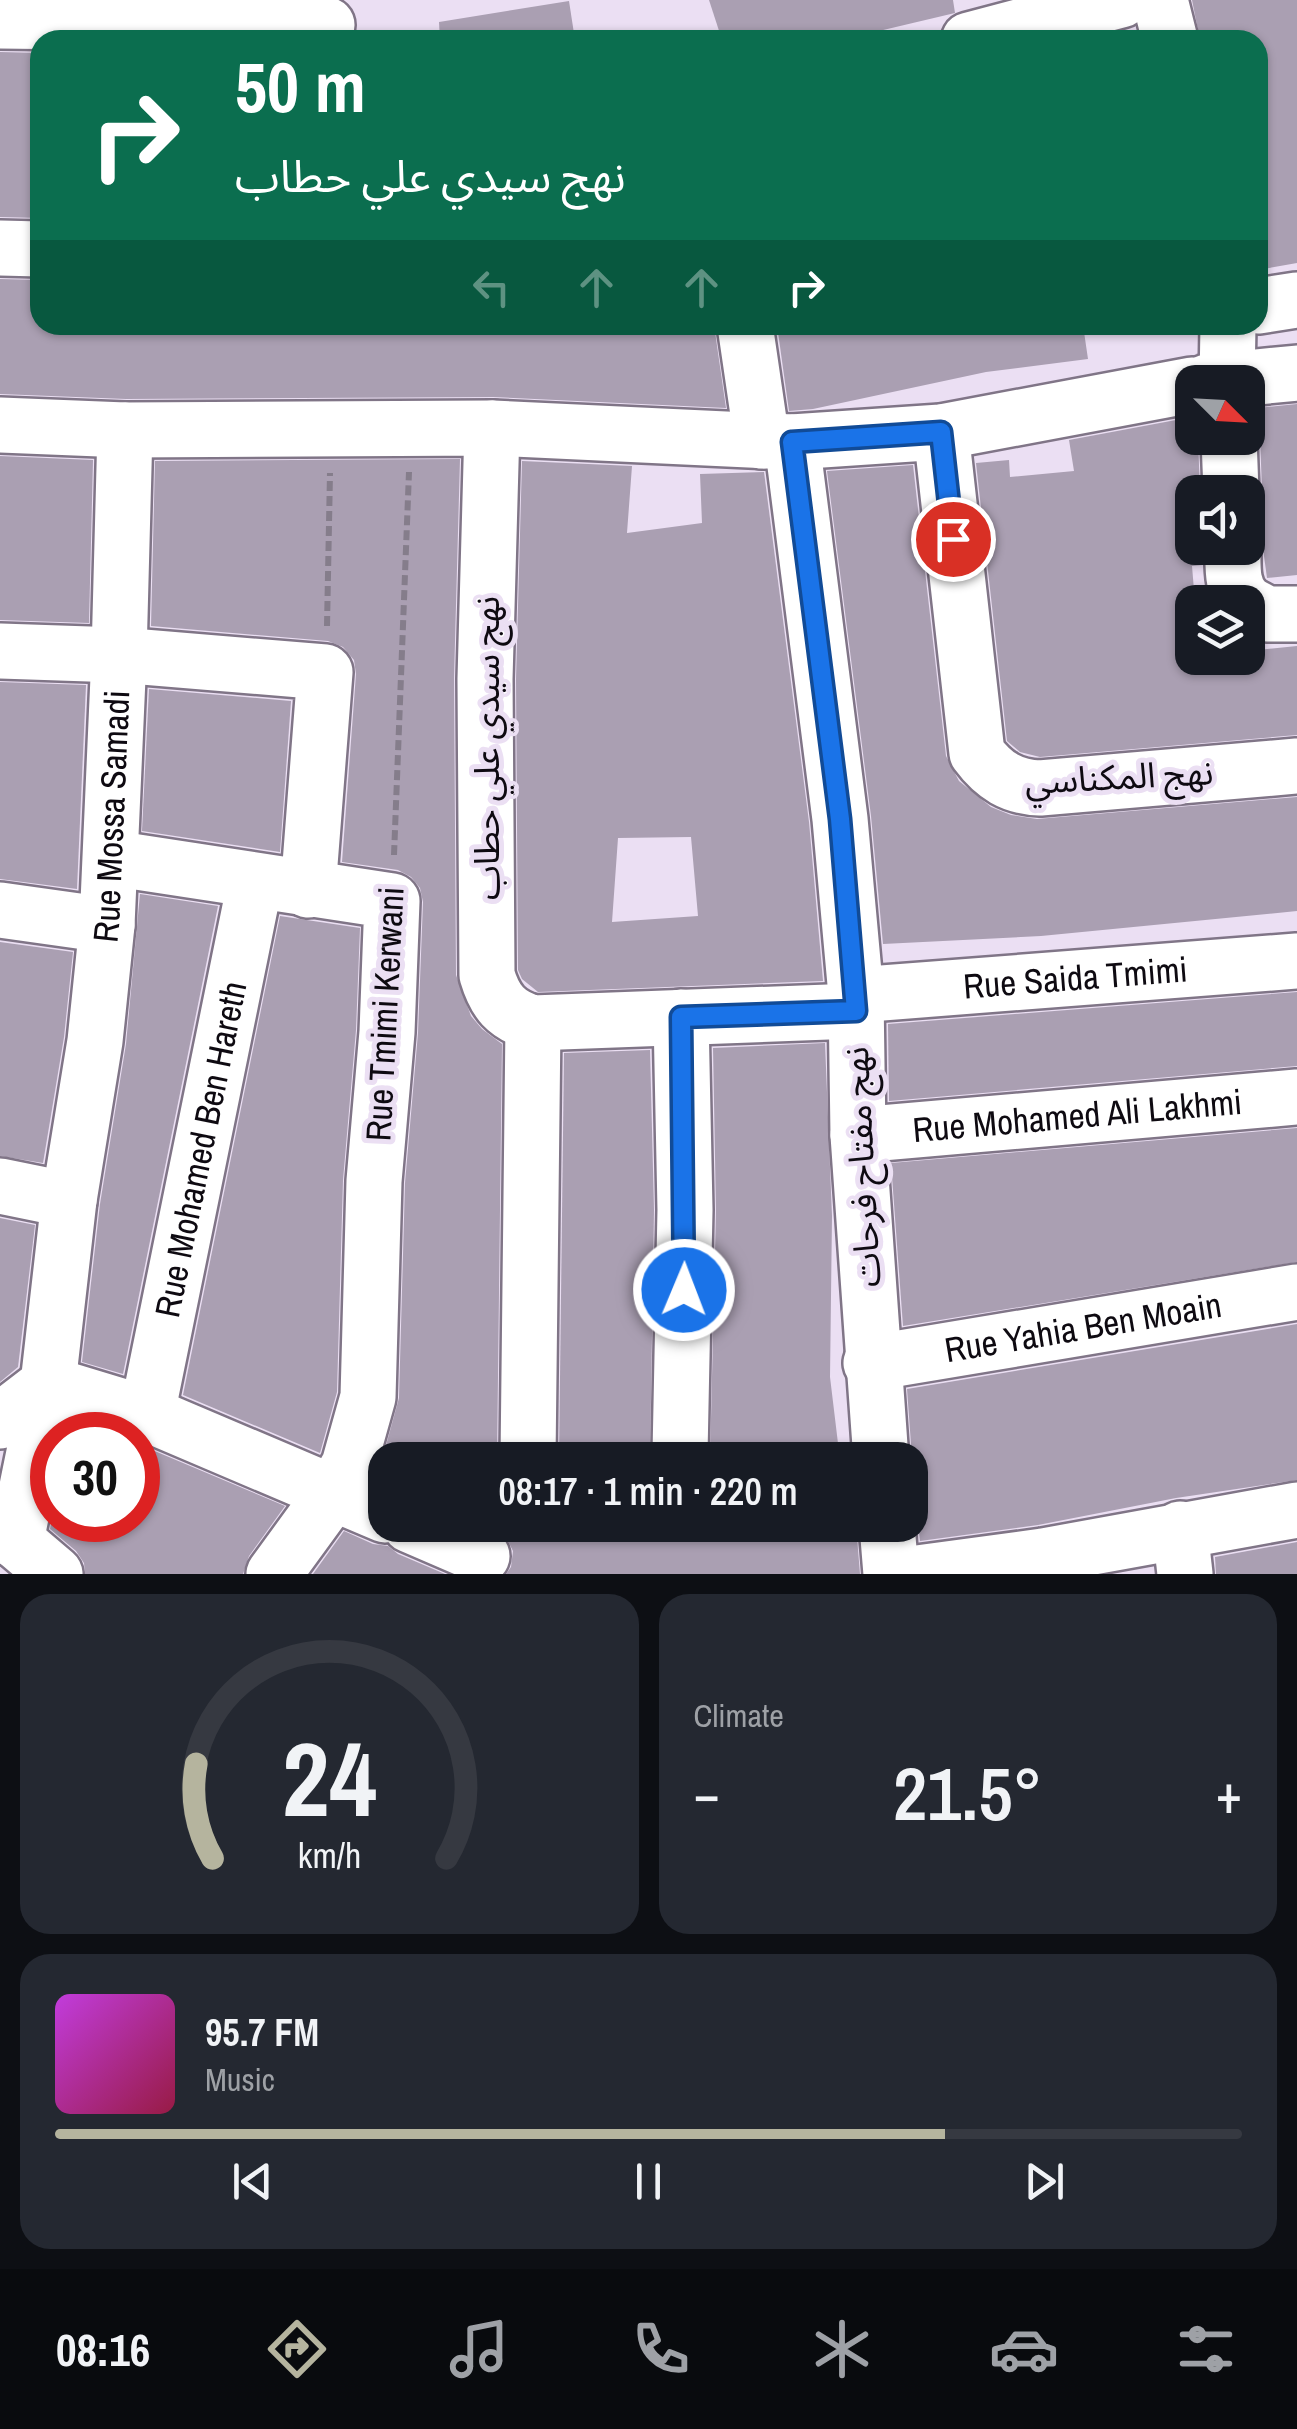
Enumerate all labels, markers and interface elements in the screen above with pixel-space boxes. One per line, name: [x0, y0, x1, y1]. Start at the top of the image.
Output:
text: 50 m: [235, 40, 366, 134]
icon: right: [70, 70, 200, 200]
text: نهج سيدي علي حطاب: [235, 145, 626, 206]
icon: left: [464, 260, 519, 315]
icon: ahead: [569, 260, 624, 315]
icon: ahead: [674, 260, 729, 315]
icon: right: [779, 260, 834, 315]
north arrow: [1175, 365, 1265, 455]
map controls: [1175, 365, 1265, 675]
button: sound: [1175, 475, 1265, 565]
pin: [911, 497, 996, 582]
icon: arrive: [926, 512, 981, 567]
button: layers: [1175, 585, 1265, 675]
street label: نهج سيدي علي حطاب: [463, 596, 514, 900]
street label: Rue Mossa Samadi: [81, 689, 140, 945]
street label: نهج المكناسي: [1024, 748, 1215, 809]
street label: Rue Tmimi Kerwani: [354, 886, 415, 1142]
street label: Rue Saida Tmimi: [962, 946, 1189, 1010]
street label: Rue Mohamed Ben Hareth: [143, 977, 257, 1321]
street label: نهج مفتاح فرحات: [832, 1045, 894, 1288]
street label: Rue Mohamed Ali Lakhmi: [911, 1078, 1244, 1153]
position arrow: [632, 1238, 736, 1342]
street label: Rue Yahia Ben Moain: [941, 1281, 1225, 1373]
speed limit sign: 30: [30, 1412, 160, 1542]
text: 08:17 · 1 min · 220 m: [498, 1466, 798, 1517]
text: Climate: [694, 1694, 784, 1737]
text: 24: [282, 1708, 377, 1848]
text: 21.5°: [893, 1742, 1043, 1843]
text: −: [694, 1756, 720, 1830]
text: +: [1216, 1756, 1242, 1830]
text: km/h: [297, 1831, 361, 1879]
text: 95.7 FM: [205, 2007, 319, 2058]
text: Music: [205, 2058, 275, 2101]
icon: previous: [225, 2154, 280, 2209]
icon: pause: [621, 2154, 676, 2209]
icon: next: [1017, 2154, 1072, 2209]
icon: directions: [262, 2314, 332, 2384]
icon: music: [444, 2314, 514, 2384]
icon: phone: [626, 2314, 696, 2384]
icon: climate: [807, 2314, 877, 2384]
icon: car: [989, 2314, 1059, 2384]
icon: filters: [1171, 2314, 1241, 2384]
text: 08:16: [56, 2319, 150, 2380]

